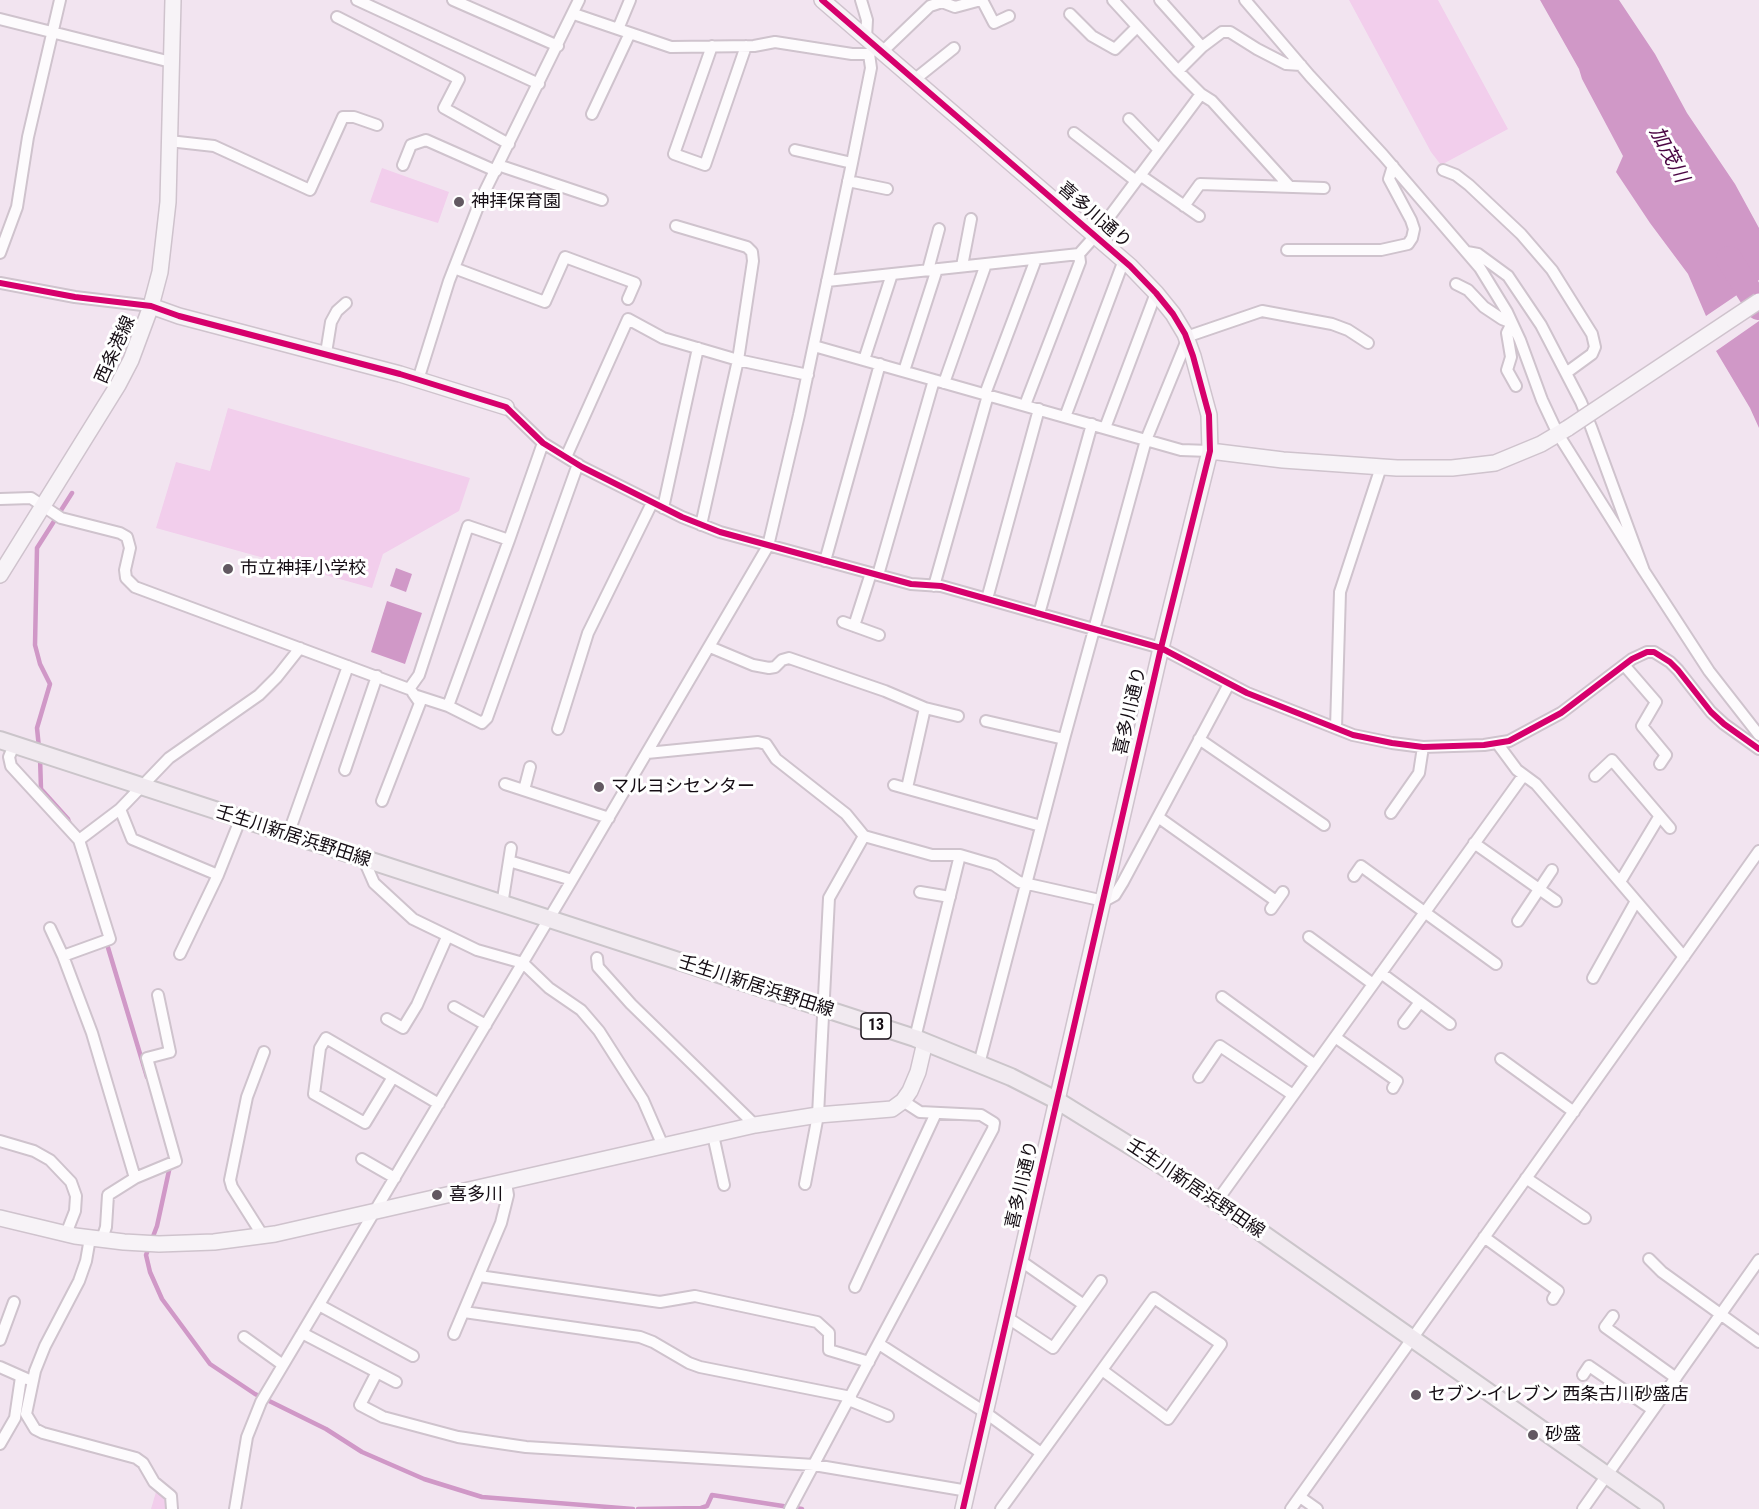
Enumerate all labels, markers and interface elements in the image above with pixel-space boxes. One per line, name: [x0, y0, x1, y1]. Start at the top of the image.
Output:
water label: 加茂川: [1643, 123, 1693, 187]
street label: 喜多川通り: [1053, 178, 1135, 254]
place label: 神拝保育園: [471, 191, 561, 213]
marker: 神拝保育園: [452, 195, 466, 209]
street label: 西条港線: [91, 313, 141, 387]
place label: 市立神拝小学校: [240, 558, 366, 580]
marker: 市立神拝小学校: [221, 562, 235, 576]
street label: 喜多川通り: [1110, 665, 1152, 757]
place label: マルヨシセンター: [611, 776, 755, 798]
marker: マルヨシセンター: [592, 780, 606, 794]
street label: 壬生川新居浜野田線: [213, 802, 373, 872]
street label: 壬生川新居浜野田線: [676, 952, 836, 1022]
road number: 13: [861, 1013, 891, 1039]
street label: 壬生川新居浜野田線: [1122, 1135, 1268, 1243]
street label: 喜多川通り: [1002, 1139, 1044, 1231]
place label: 喜多川: [449, 1184, 503, 1206]
marker: 喜多川: [430, 1188, 444, 1202]
place label: セブン-イレブン 西条古川砂盛店: [1428, 1384, 1689, 1406]
marker: セブン-イレブン 西条古川砂盛店: [1409, 1388, 1423, 1402]
place label: 砂盛: [1545, 1424, 1581, 1446]
marker: 砂盛: [1526, 1428, 1540, 1442]

